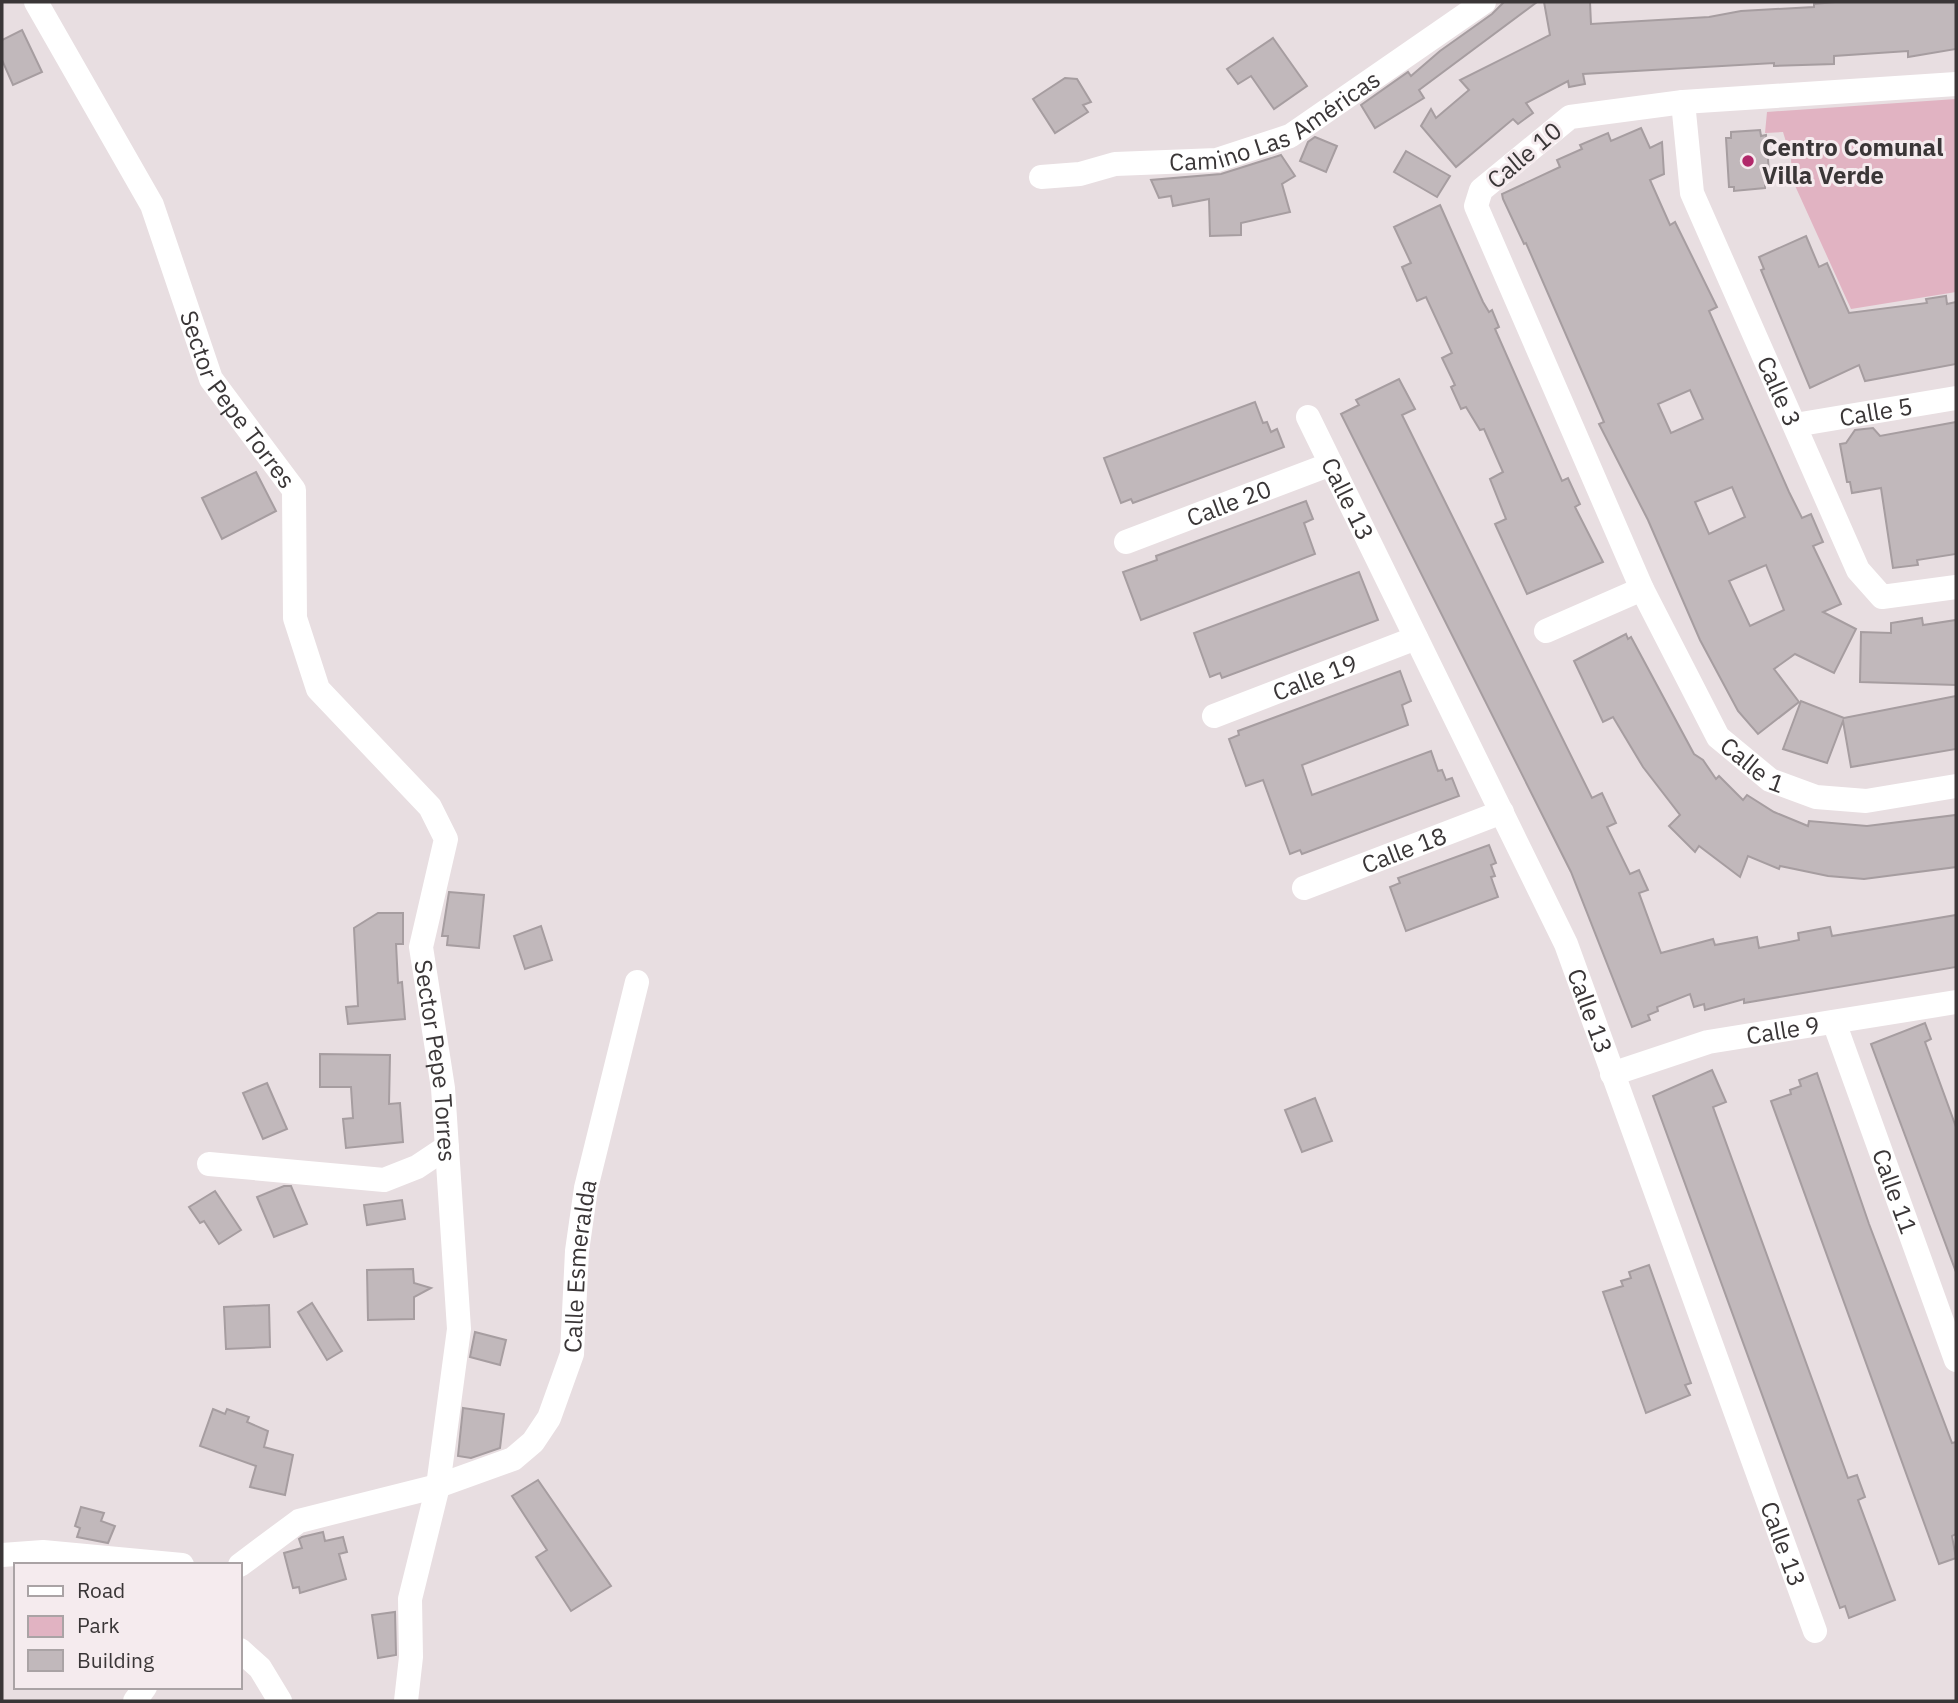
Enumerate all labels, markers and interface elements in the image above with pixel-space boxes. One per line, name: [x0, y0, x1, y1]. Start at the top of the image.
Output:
street label: Camino Las Américas: [1169, 63, 1386, 178]
street label: Calle 10: [1480, 114, 1568, 196]
place label: Centro Comunal Villa Verde: [1762, 131, 1944, 191]
marker: Centro Comunal Villa Verde: [1740, 153, 1756, 169]
street label: Sector Pepe Torres: [173, 306, 303, 494]
street label: Calle 3: [1750, 351, 1809, 431]
street label: Calle 5: [1837, 390, 1915, 433]
street label: Calle 13: [1314, 452, 1382, 545]
street label: Calle 20: [1182, 472, 1276, 534]
street label: Calle 19: [1268, 646, 1362, 708]
street label: Calle 1: [1714, 730, 1789, 800]
street label: Calle 18: [1357, 819, 1451, 880]
street label: Sector Pepe Torres: [407, 957, 464, 1163]
street label: Calle 13: [1560, 964, 1620, 1058]
street label: Calle 9: [1744, 1008, 1822, 1052]
street label: Calle 11: [1865, 1144, 1925, 1238]
street label: Calle Esmeralda: [556, 1176, 604, 1354]
street label: Calle 13: [1753, 1497, 1814, 1591]
legend: [14, 1563, 242, 1689]
text: Road: [77, 1576, 125, 1604]
text: Park: [77, 1611, 120, 1639]
text: Building: [77, 1646, 154, 1674]

